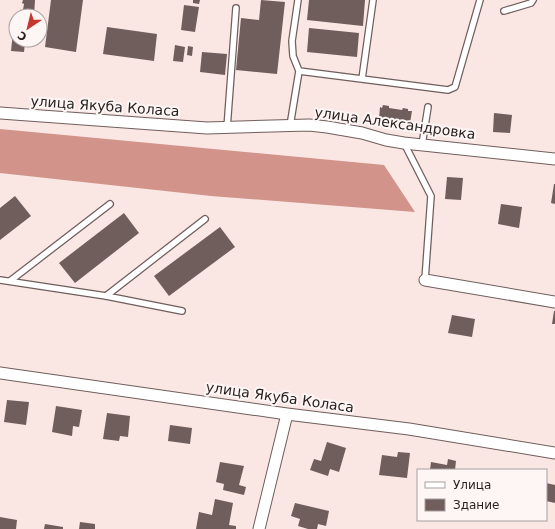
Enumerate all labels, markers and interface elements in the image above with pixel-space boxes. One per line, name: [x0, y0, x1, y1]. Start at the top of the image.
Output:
north arrow: [8, 8, 48, 48]
text: С: [16, 28, 30, 43]
street label: улица Якуба Коласа: [30, 93, 180, 119]
street label: улица Александровка: [314, 104, 476, 142]
street label: улица Якуба Коласа: [205, 379, 355, 415]
legend: [417, 469, 547, 521]
text: Улица: [453, 478, 491, 492]
text: Здание: [453, 498, 499, 512]

